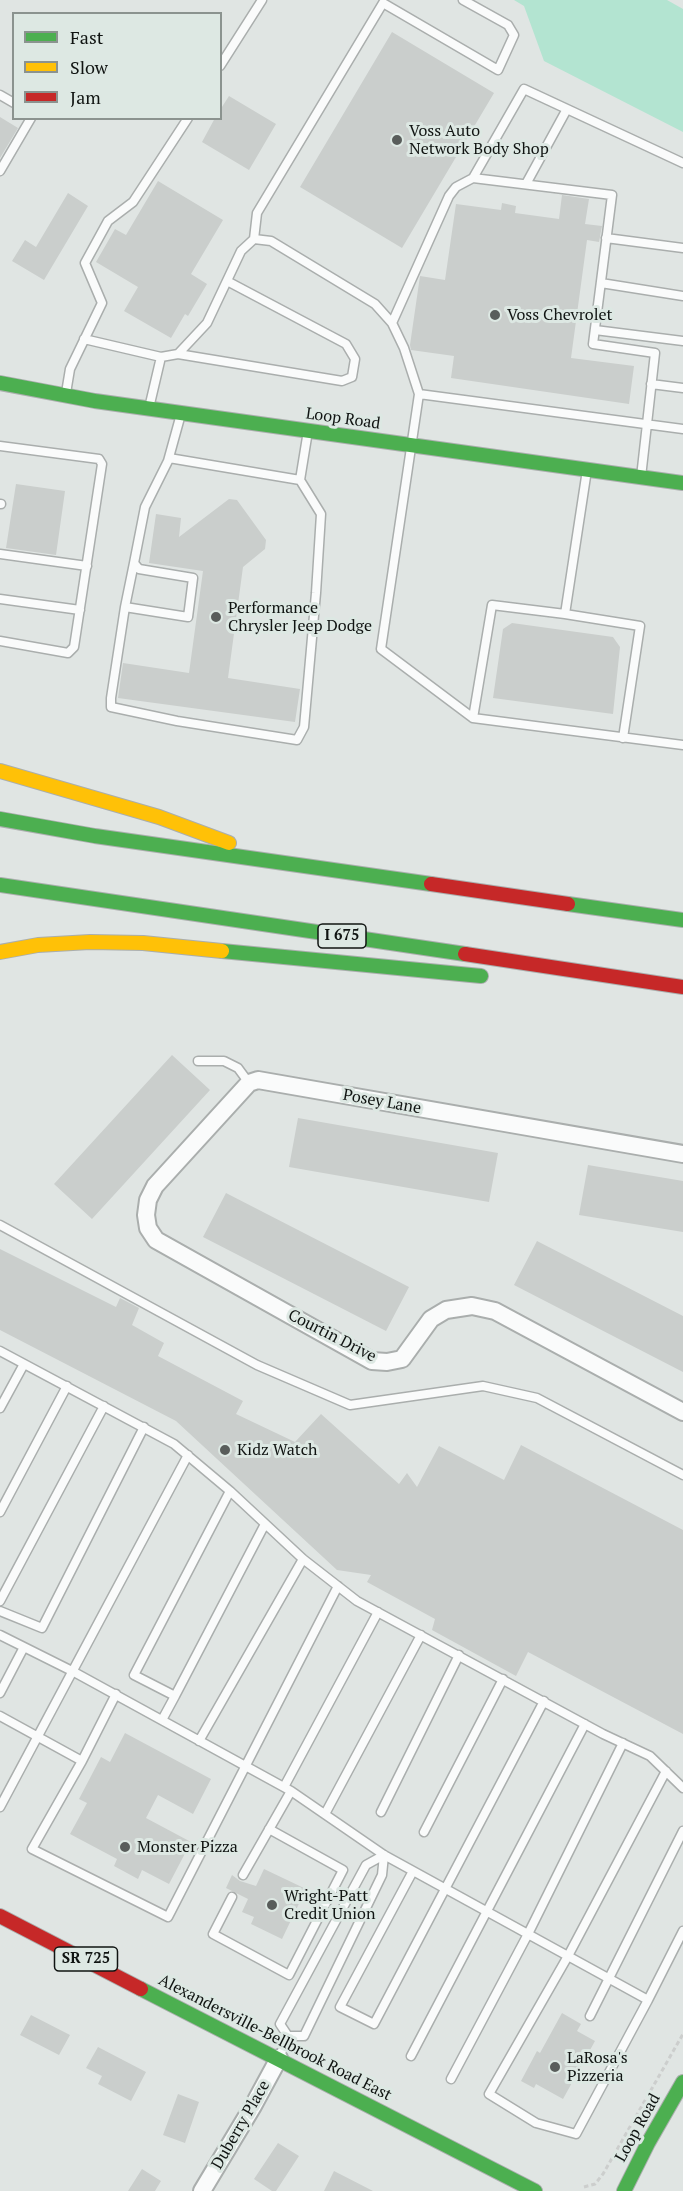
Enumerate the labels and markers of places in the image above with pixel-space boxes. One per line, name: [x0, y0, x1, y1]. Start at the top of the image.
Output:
place label: Voss Auto Network Body Shop: [409, 121, 549, 159]
marker: Voss Auto Network Body Shop: [390, 133, 404, 147]
place label: Voss Chevrolet: [507, 305, 612, 325]
marker: Voss Chevrolet: [488, 308, 502, 322]
place label: Performance Chrysler Jeep Dodge: [228, 598, 372, 636]
marker: Performance Chrysler Jeep Dodge: [209, 610, 223, 624]
place label: Kidz Watch: [237, 1440, 317, 1460]
marker: Kidz Watch: [218, 1443, 232, 1457]
place label: Monster Pizza: [137, 1837, 238, 1857]
marker: Monster Pizza: [118, 1840, 132, 1854]
place label: Wright-Patt Credit Union: [284, 1886, 375, 1924]
marker: Wright-Patt Credit Union: [265, 1898, 279, 1912]
place label: LaRosa's Pizzeria: [567, 2048, 628, 2086]
marker: LaRosa's Pizzeria: [548, 2060, 562, 2074]

